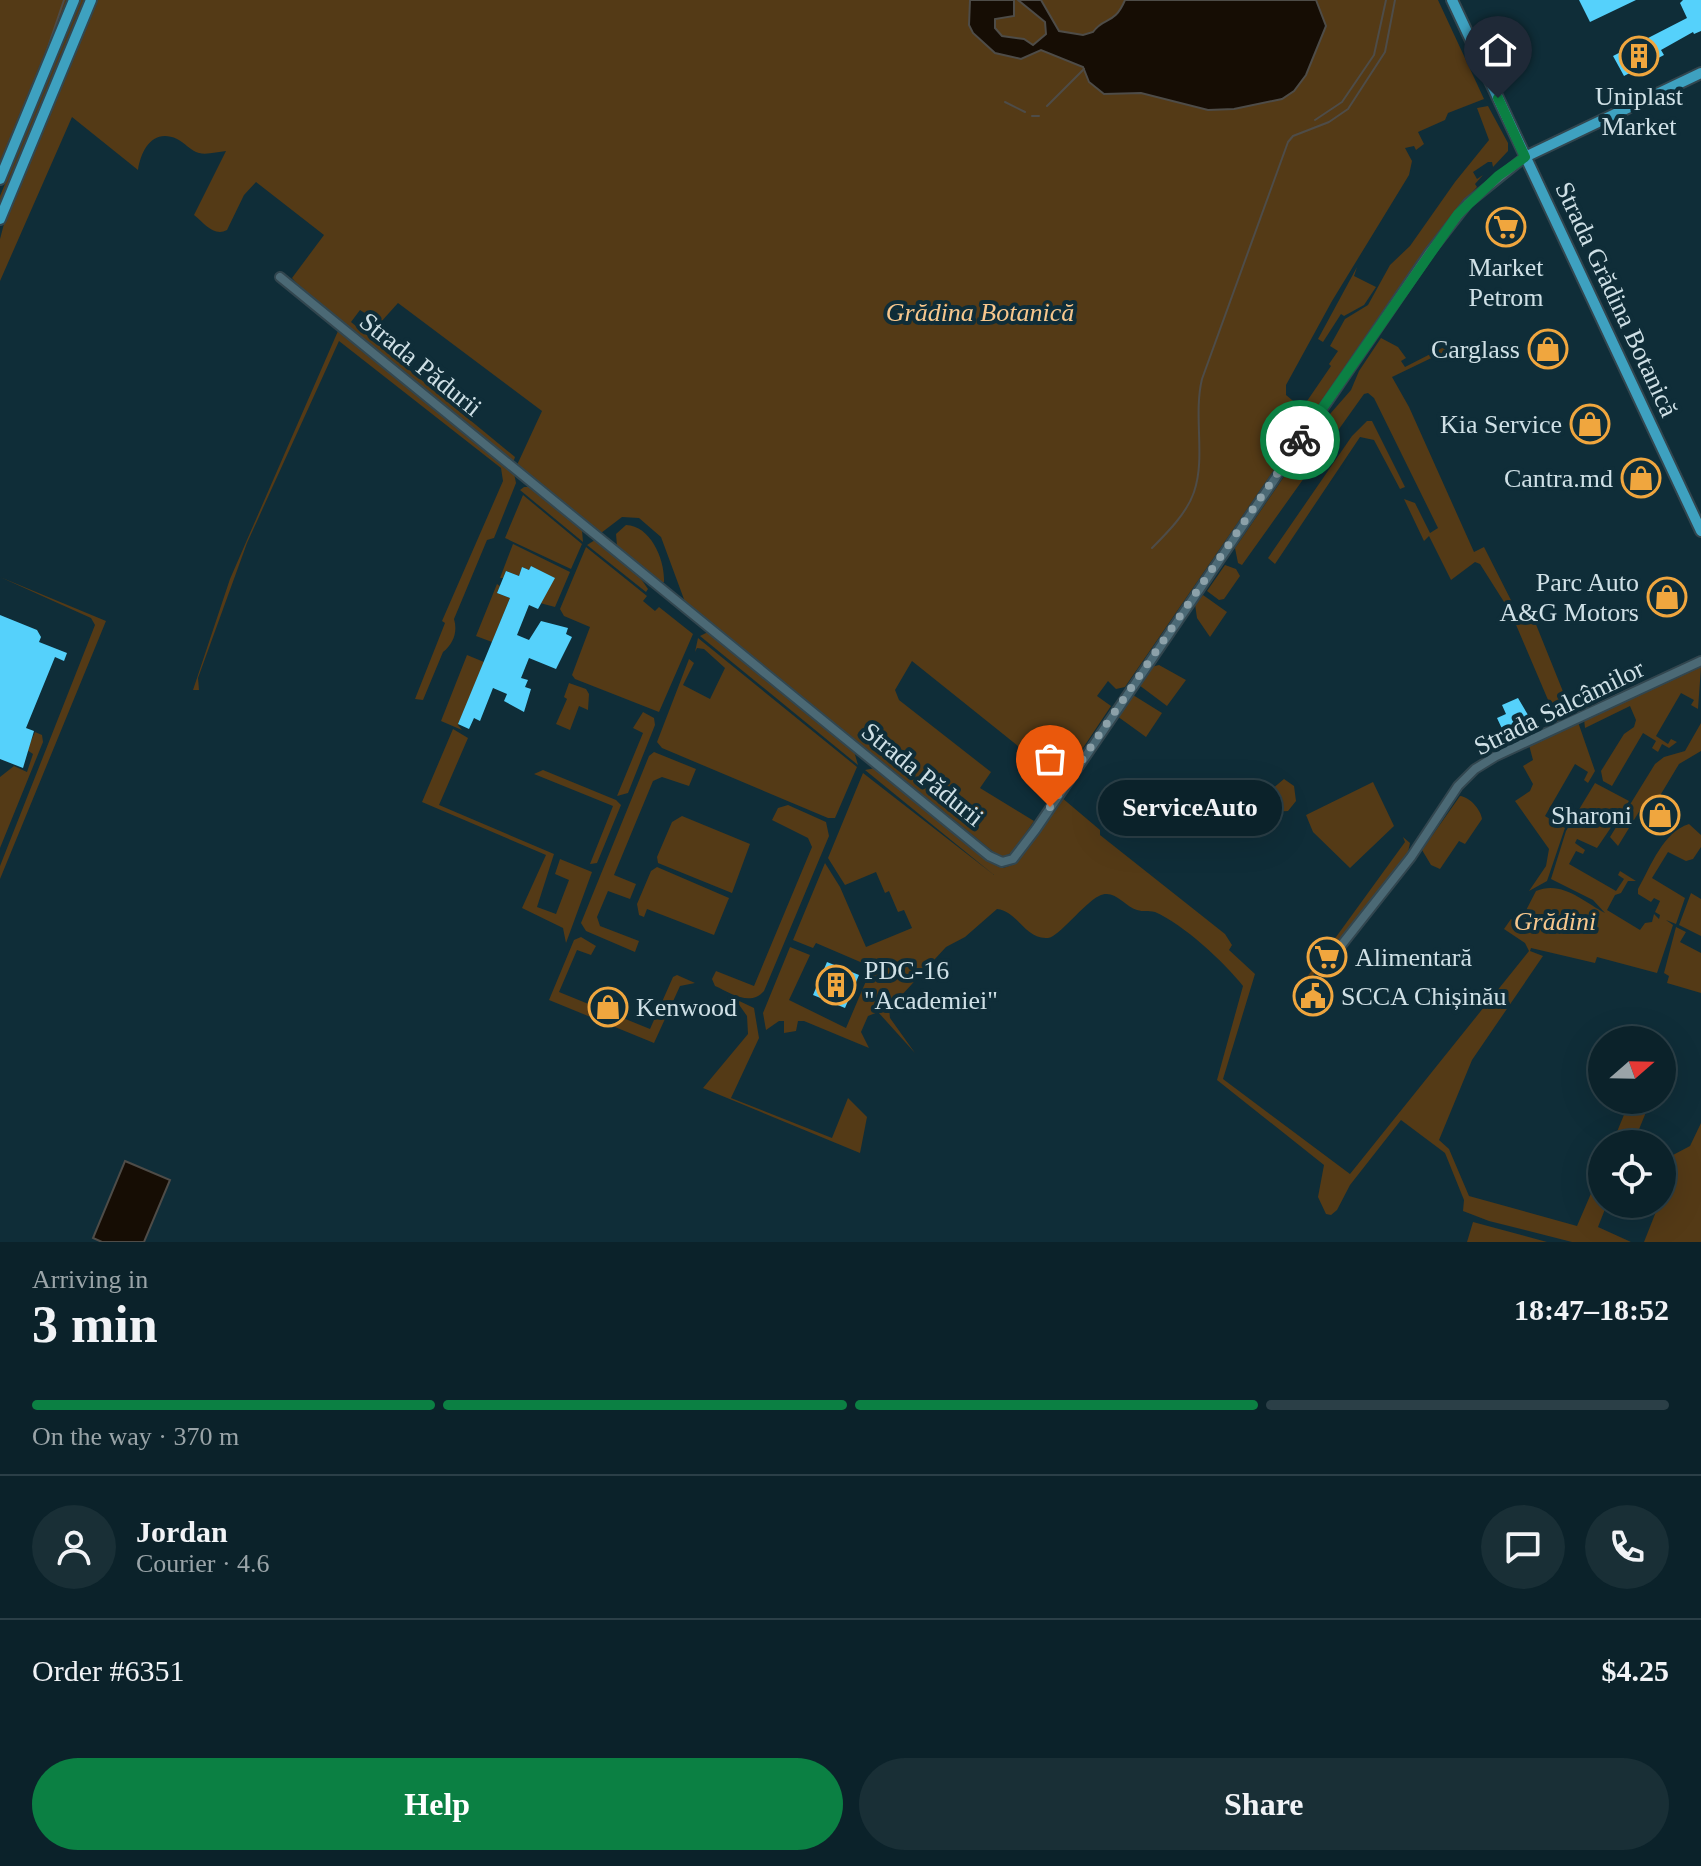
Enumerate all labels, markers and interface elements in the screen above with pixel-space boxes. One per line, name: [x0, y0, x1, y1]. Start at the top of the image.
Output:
pin: [1464, 16, 1532, 98]
icon: home: [1476, 28, 1520, 72]
building icon: Uniplast Market: [1618, 35, 1660, 77]
place label: Uniplast Market: [1595, 82, 1684, 141]
street label: Strada Grădina Botanică: [1549, 177, 1684, 422]
supermarket icon: Market Petrom: [1485, 206, 1527, 248]
place label: Market Petrom: [1468, 253, 1544, 312]
park label: Grădina Botanică: [886, 298, 1074, 327]
street label: Strada Pădurii: [354, 307, 487, 422]
shop icon: Carglass: [1527, 328, 1569, 370]
place label: Carglass: [1431, 335, 1520, 364]
courier: [1260, 400, 1340, 480]
shop icon: Kia Service: [1569, 403, 1611, 445]
place label: Kia Service: [1440, 410, 1562, 439]
icon: bike: [1278, 418, 1322, 462]
shop icon: Cantra.md: [1620, 457, 1662, 499]
place label: Cantra.md: [1504, 464, 1613, 493]
place label: Parc Auto A&G Motors: [1500, 568, 1639, 627]
shop icon: Parc Auto A&G Motors: [1646, 576, 1688, 618]
street label: Strada Salcâmilor: [1469, 654, 1649, 761]
street label: Strada Pădurii: [856, 717, 989, 832]
pin: [1016, 725, 1084, 807]
icon: bag: [1028, 737, 1072, 781]
callout: ServiceAuto: [1098, 779, 1282, 835]
text: ServiceAuto: [1122, 793, 1258, 822]
shop icon: Sharoni: [1639, 794, 1681, 836]
place label: Sharoni: [1551, 801, 1632, 830]
park label: Grădini: [1514, 907, 1596, 936]
supermarket icon: Alimentară: [1306, 936, 1348, 978]
place label: Alimentară: [1355, 943, 1472, 972]
place label: PDC-16 "Academiei": [864, 956, 998, 1015]
building icon: PDC-16 "Academiei": [815, 964, 857, 1006]
public building icon: SCCA Chișinău: [1292, 975, 1334, 1017]
place label: SCCA Chișinău: [1341, 982, 1506, 1011]
shop icon: Kenwood: [587, 986, 629, 1028]
place label: Kenwood: [636, 993, 737, 1022]
north arrow: [1588, 1026, 1676, 1114]
map controls: [1588, 1026, 1676, 1218]
button: locate: [1588, 1130, 1676, 1218]
text: Arriving in: [32, 1265, 148, 1294]
text: 18:47–18:52: [1514, 1293, 1669, 1326]
text: 3 min: [32, 1296, 158, 1353]
text: On the way · 370 m: [32, 1422, 239, 1451]
button: person: [32, 1505, 116, 1589]
button: chat: [1481, 1505, 1565, 1589]
button: phone: [1585, 1505, 1669, 1589]
text: Jordan: [136, 1515, 228, 1548]
text: Courier · 4.6: [136, 1549, 270, 1578]
text: Order #6351: [32, 1654, 184, 1687]
text: $4.25: [1602, 1654, 1669, 1687]
button: Help: [32, 1758, 843, 1850]
button: Share: [859, 1758, 1669, 1850]

